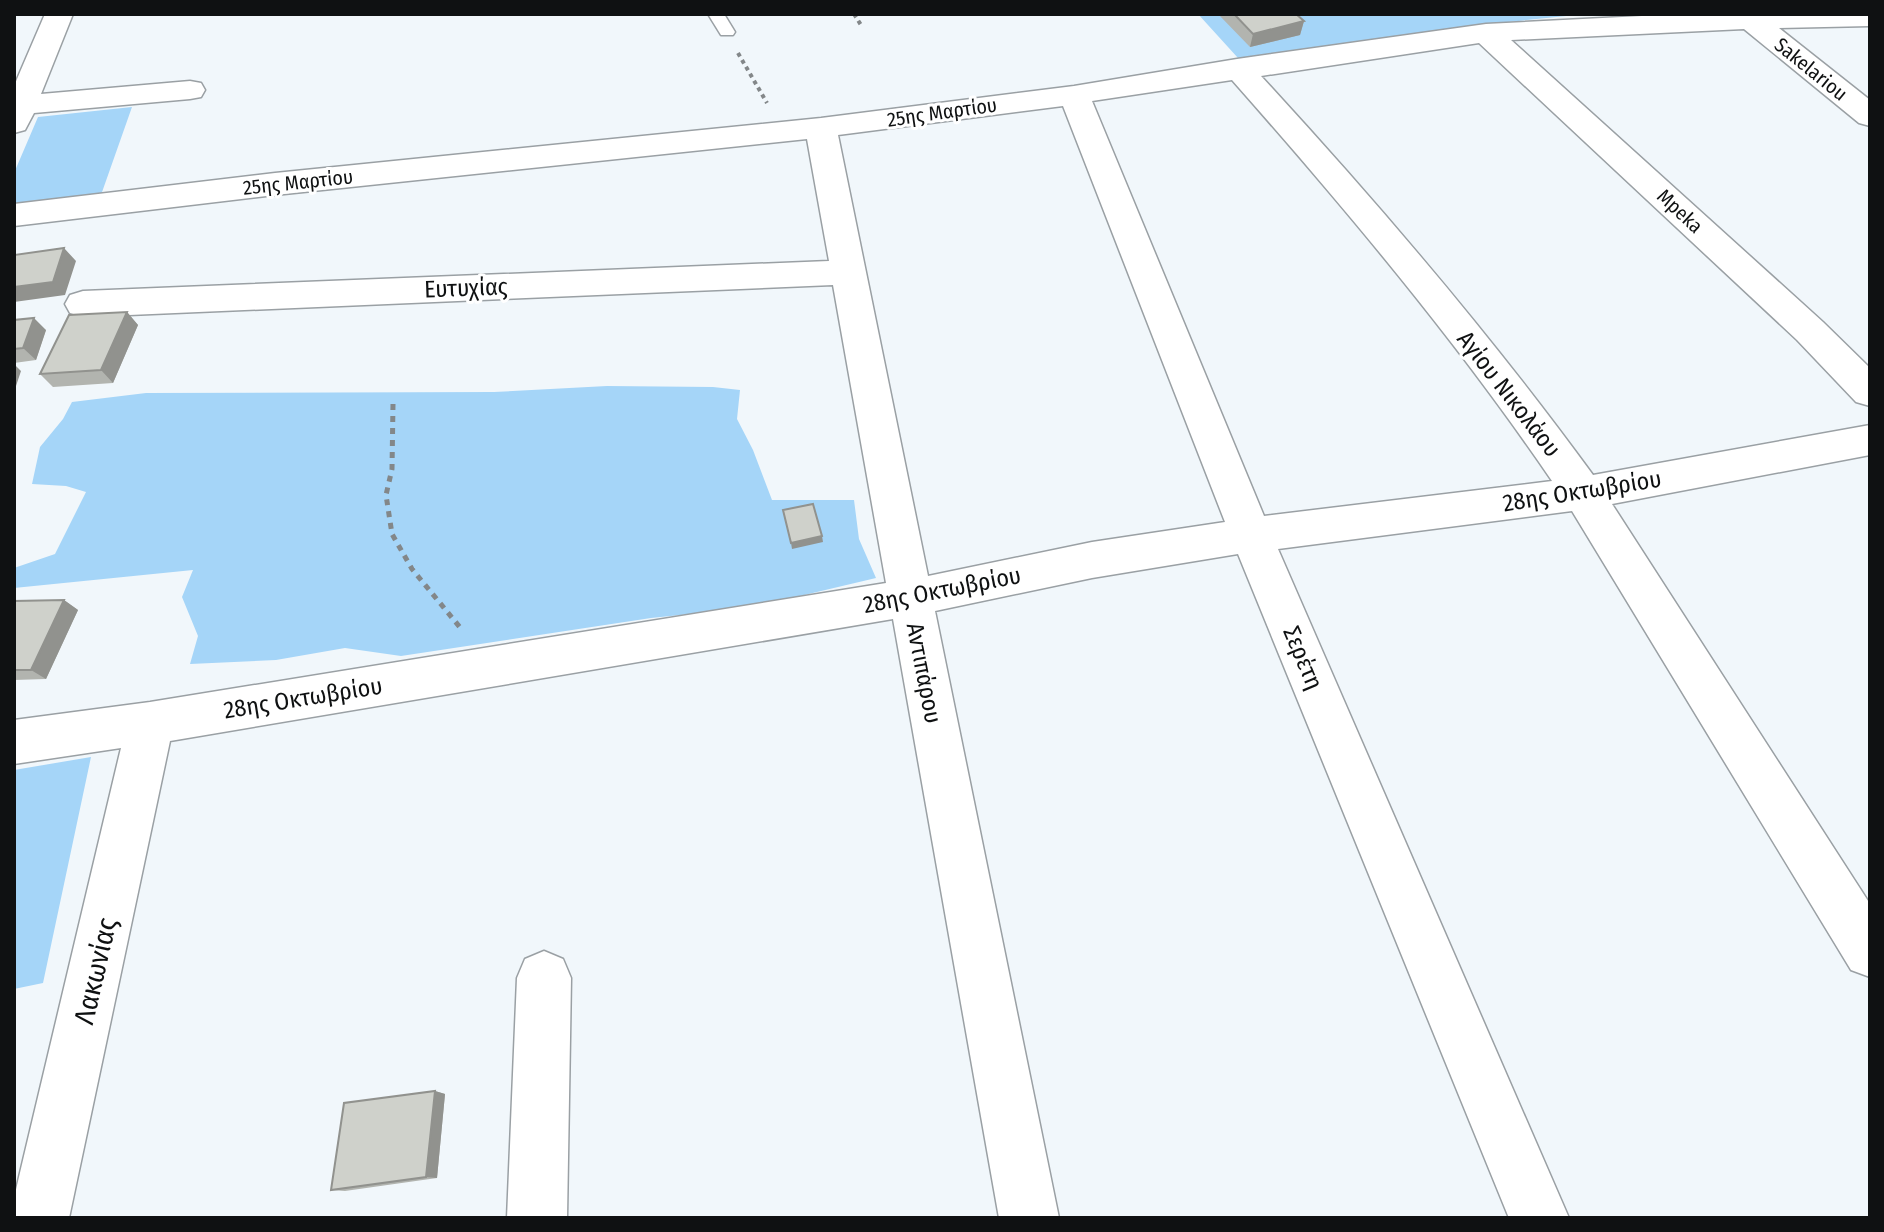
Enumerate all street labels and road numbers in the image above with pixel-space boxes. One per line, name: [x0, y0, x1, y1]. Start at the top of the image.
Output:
street label: Sakelariou: [1770, 32, 1852, 106]
street label: 25ης Μαρτίου: [886, 92, 998, 132]
street label: 25ης Μαρτίου: [242, 164, 354, 200]
street label: Mpeka: [1652, 184, 1708, 238]
street label: Ευτυχίας: [424, 273, 508, 303]
street label: Αγίου Νικολάου: [1451, 326, 1567, 462]
street label: 28ης Οκτωβρίου: [1501, 465, 1663, 517]
street label: 28ης Οκτωβρίου: [861, 561, 1023, 619]
street label: Αντιπάρου: [901, 620, 947, 726]
street label: Σερέτη: [1277, 622, 1329, 694]
street label: 28ης Οκτωβρίου: [222, 672, 384, 724]
street label: Λακωνίας: [67, 915, 124, 1028]

